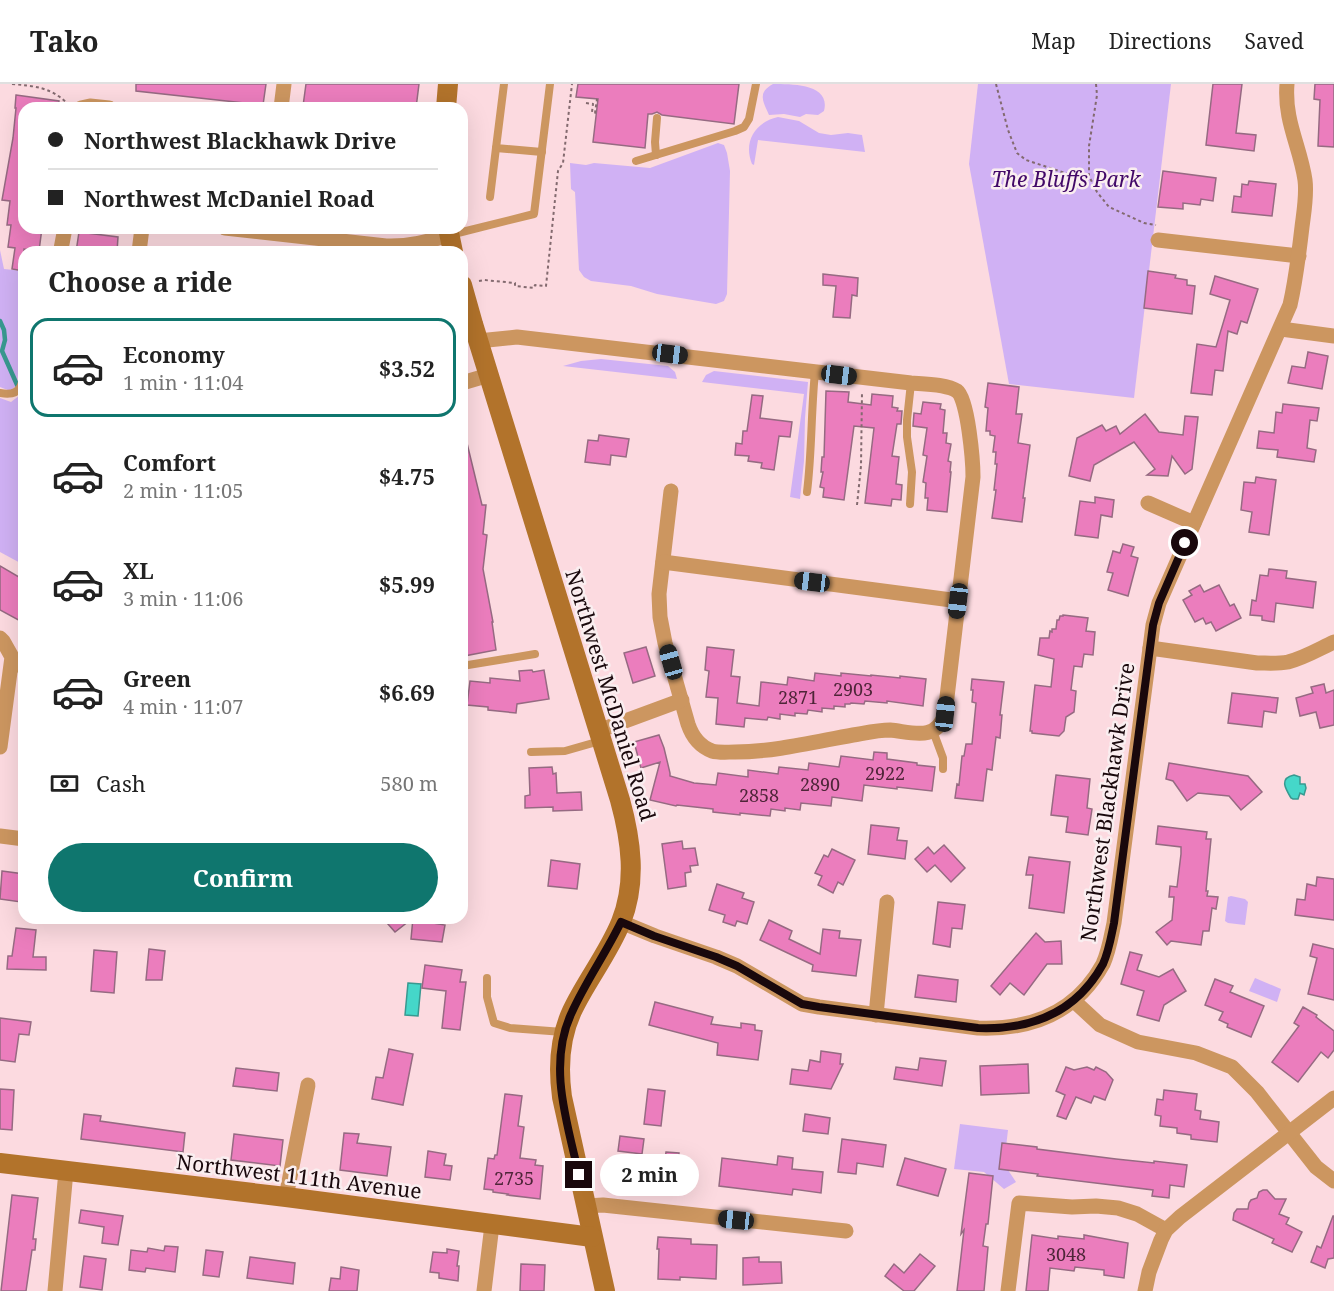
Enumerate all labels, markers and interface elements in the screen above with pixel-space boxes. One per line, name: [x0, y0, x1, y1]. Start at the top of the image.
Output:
text: Tako: [30, 22, 99, 60]
text: Map: [1031, 27, 1076, 55]
text: Directions: [1109, 27, 1211, 55]
text: Saved: [1244, 27, 1304, 55]
text: Northwest Blackhawk Drive: [84, 125, 396, 155]
park label: The Bluffs Park: [991, 165, 1142, 193]
text: Northwest McDaniel Road: [84, 183, 374, 213]
text: Choose a ride: [48, 263, 233, 300]
text: Economy: [123, 339, 225, 369]
icon: car: [51, 341, 105, 395]
car: [651, 343, 689, 365]
text: $3.52: [379, 353, 435, 383]
car: [820, 364, 858, 386]
text: 1 min · 11:04: [123, 369, 243, 396]
text: Comfort: [123, 447, 216, 477]
icon: car: [51, 449, 105, 503]
text: $4.75: [379, 461, 435, 491]
text: 2 min · 11:05: [123, 477, 243, 504]
route start: [1171, 529, 1198, 556]
text: XL: [123, 555, 154, 585]
icon: car: [51, 557, 105, 611]
street label: Northwest McDaniel Road: [559, 566, 663, 824]
text: $5.99: [379, 569, 435, 599]
car: [793, 571, 831, 593]
car: [947, 582, 969, 620]
text: 3 min · 11:06: [123, 585, 243, 612]
car: [657, 642, 685, 682]
street label: Northwest Blackhawk Drive: [1074, 661, 1140, 943]
text: Green: [123, 663, 191, 693]
icon: car: [51, 665, 105, 719]
text: $6.69: [379, 677, 435, 707]
house number: 2903: [833, 677, 873, 701]
house number: 2871: [778, 685, 818, 709]
text: 4 min · 11:07: [123, 693, 243, 720]
car: [934, 695, 956, 733]
house number: 2922: [865, 761, 905, 785]
icon: cash: [48, 767, 81, 800]
text: Cash: [96, 768, 146, 798]
text: 580 m: [380, 770, 438, 797]
house number: 2890: [800, 772, 840, 796]
house number: 2858: [739, 783, 779, 807]
button: Confirm: [48, 843, 438, 912]
street label: Northwest 111th Avenue: [175, 1147, 423, 1205]
callout: 2 min: [600, 1154, 699, 1196]
route end: [565, 1161, 592, 1188]
text: 2 min: [621, 1161, 678, 1188]
house number: 2735: [494, 1166, 534, 1190]
car: [717, 1209, 755, 1231]
house number: 3048: [1046, 1242, 1086, 1266]

